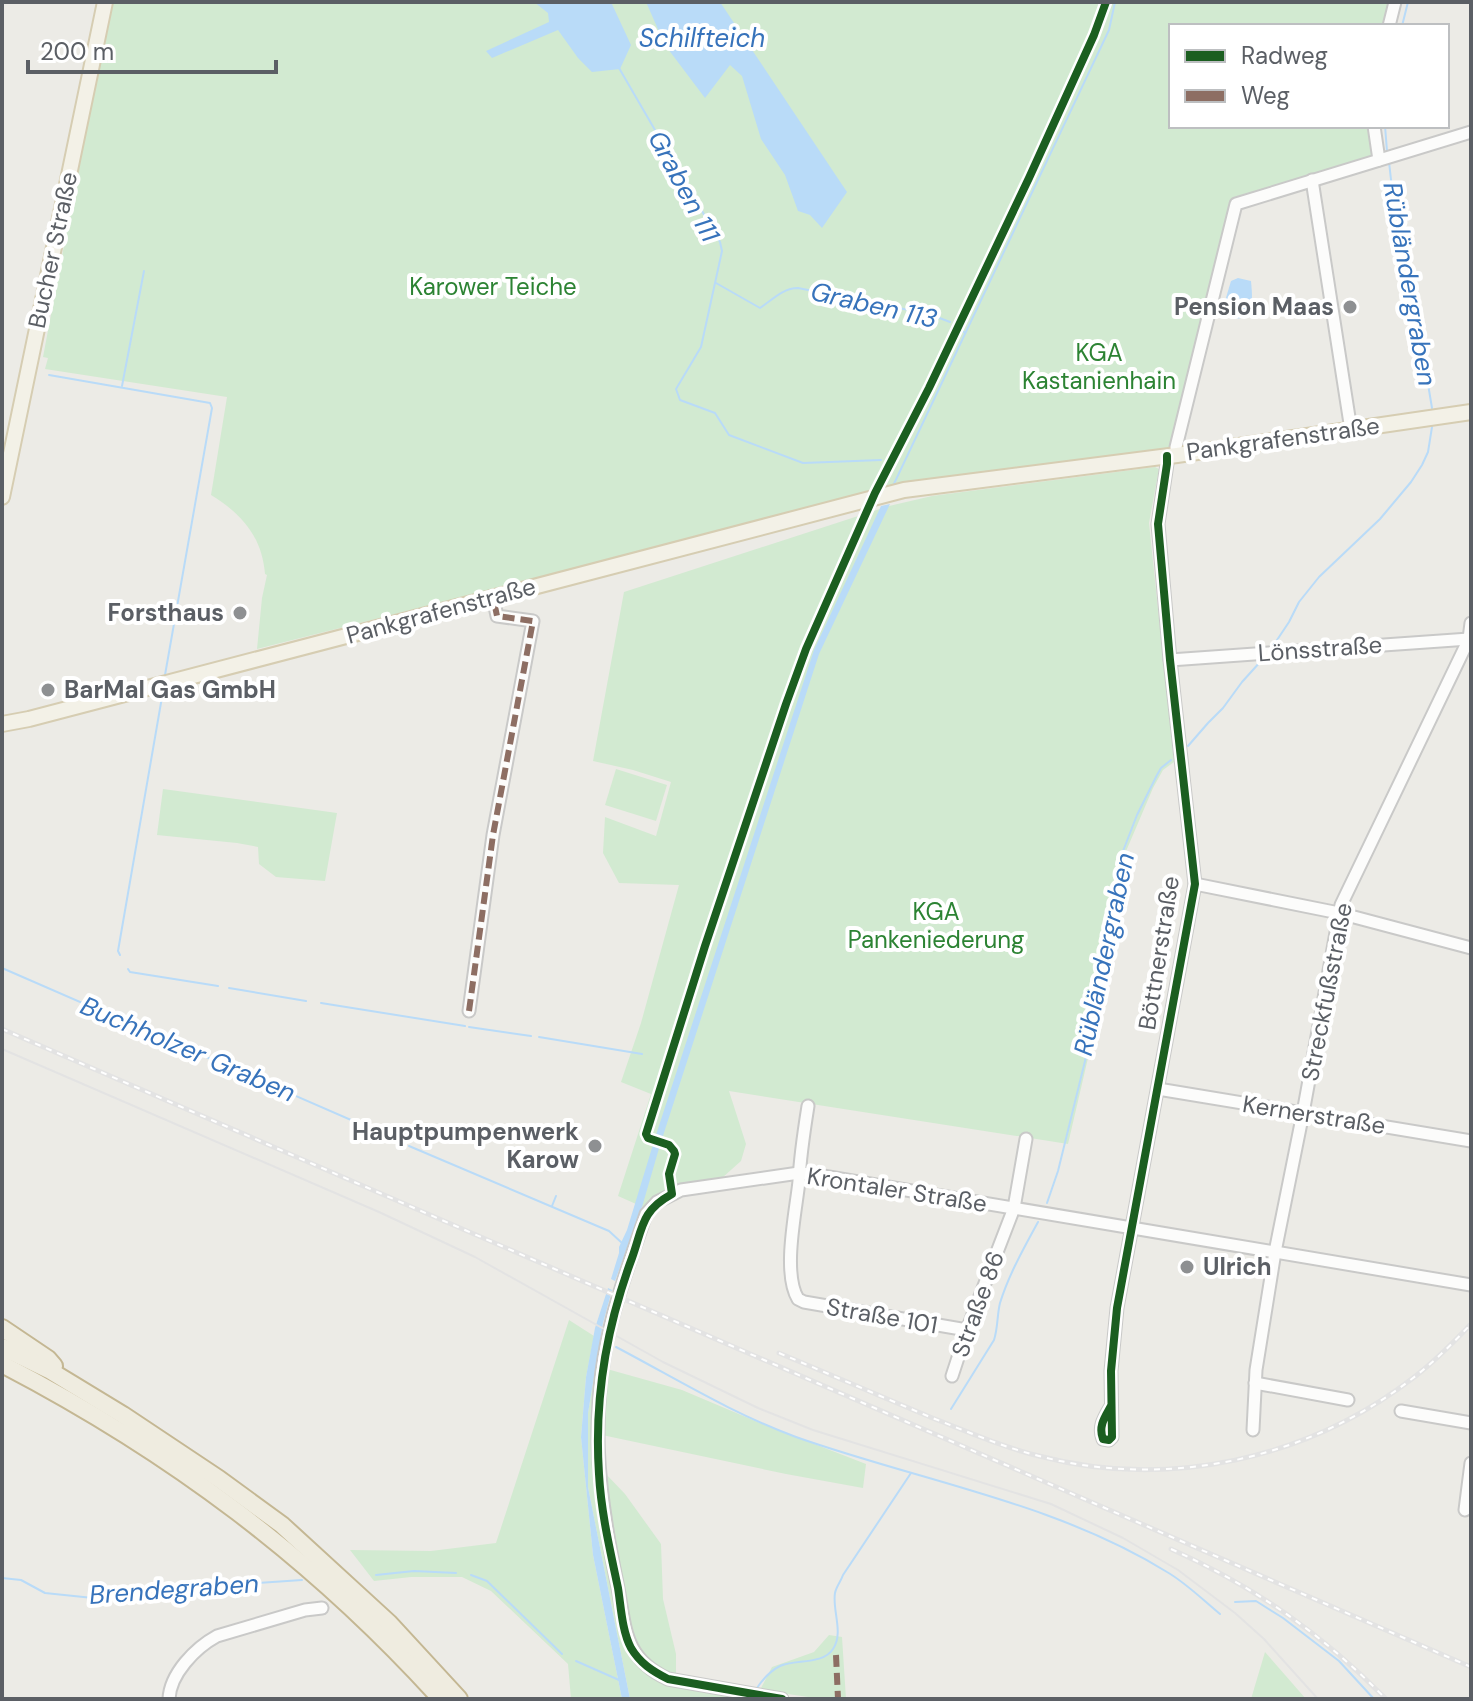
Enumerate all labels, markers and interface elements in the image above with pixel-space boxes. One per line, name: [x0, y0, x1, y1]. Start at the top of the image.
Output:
water label: Schilfteich: [639, 21, 765, 55]
scale bar: [28, 24, 276, 74]
legend: [1169, 24, 1449, 128]
text: 200 m: [40, 36, 114, 67]
text: Radweg: [1241, 40, 1328, 71]
text: Weg: [1241, 80, 1290, 111]
water label: Graben 111: [640, 124, 728, 248]
street label: Bucher Straße: [21, 169, 84, 331]
water label: Rübländergraben: [1375, 179, 1445, 389]
park label: Karower Teiche: [409, 271, 577, 302]
water label: Graben 113: [808, 274, 940, 336]
place label: Pension Maas: [1174, 291, 1334, 322]
marker: Pension Maas: [1341, 298, 1359, 316]
park label: KGA Kastanienhain: [1022, 337, 1176, 396]
street label: Pankgrafenstraße: [1184, 410, 1382, 467]
street label: Pankgrafenstraße: [343, 570, 539, 651]
place label: Forsthaus: [108, 597, 224, 628]
marker: Forsthaus: [231, 604, 249, 622]
street label: Lönsstraße: [1257, 629, 1383, 668]
place label: BarMal Gas GmbH: [64, 674, 276, 705]
marker: BarMal Gas GmbH: [39, 681, 57, 699]
water label: Rübländergraben: [1066, 849, 1142, 1059]
street label: Böttnerstraße: [1131, 874, 1186, 1032]
park label: KGA Pankeniederung: [848, 896, 1024, 955]
street label: Streckfußstraße: [1294, 900, 1359, 1084]
water label: Buchholzer Graben: [75, 988, 301, 1110]
street label: Kernerstraße: [1241, 1088, 1388, 1141]
place label: Hauptpumpenwerk Karow: [352, 1116, 579, 1175]
marker: Hauptpumpenwerk Karow: [586, 1137, 604, 1155]
street label: Krontaler Straße: [805, 1160, 989, 1219]
street label: Straße 86: [944, 1247, 1011, 1361]
place label: Ulrich: [1203, 1251, 1272, 1282]
marker: Ulrich: [1178, 1258, 1196, 1276]
street label: Straße 101: [824, 1291, 940, 1341]
water label: Brendegraben: [88, 1566, 260, 1612]

